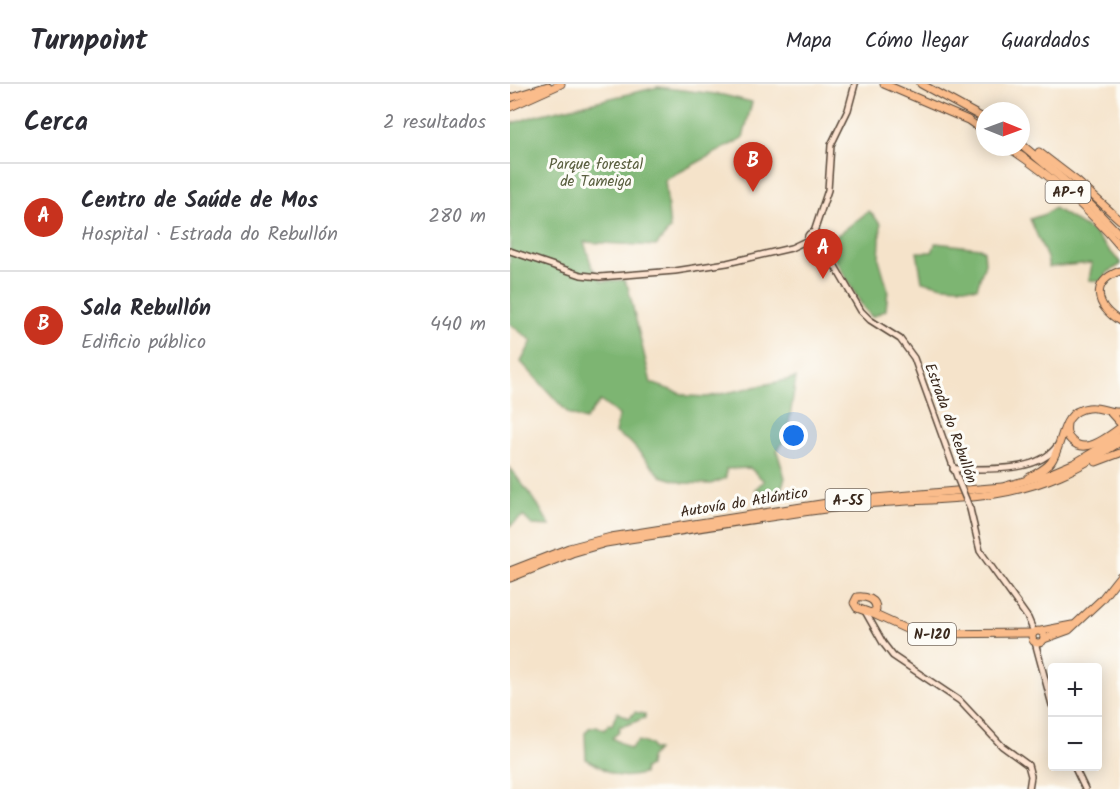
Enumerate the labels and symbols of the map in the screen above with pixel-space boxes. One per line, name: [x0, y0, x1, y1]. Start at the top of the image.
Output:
north arrow: [976, 102, 1030, 156]
pin: B: [734, 142, 772, 192]
park label: Parque forestal de Tameiga: [549, 153, 643, 194]
road number: AP-9: [1046, 181, 1090, 203]
pin: A: [804, 230, 842, 279]
street label: Estrada do Rebullón: [917, 360, 983, 487]
your location: [779, 421, 808, 450]
street label: Autovía do Atlántico: [679, 481, 810, 525]
road number: A-55: [826, 489, 870, 511]
road number: N-120: [908, 623, 956, 645]

